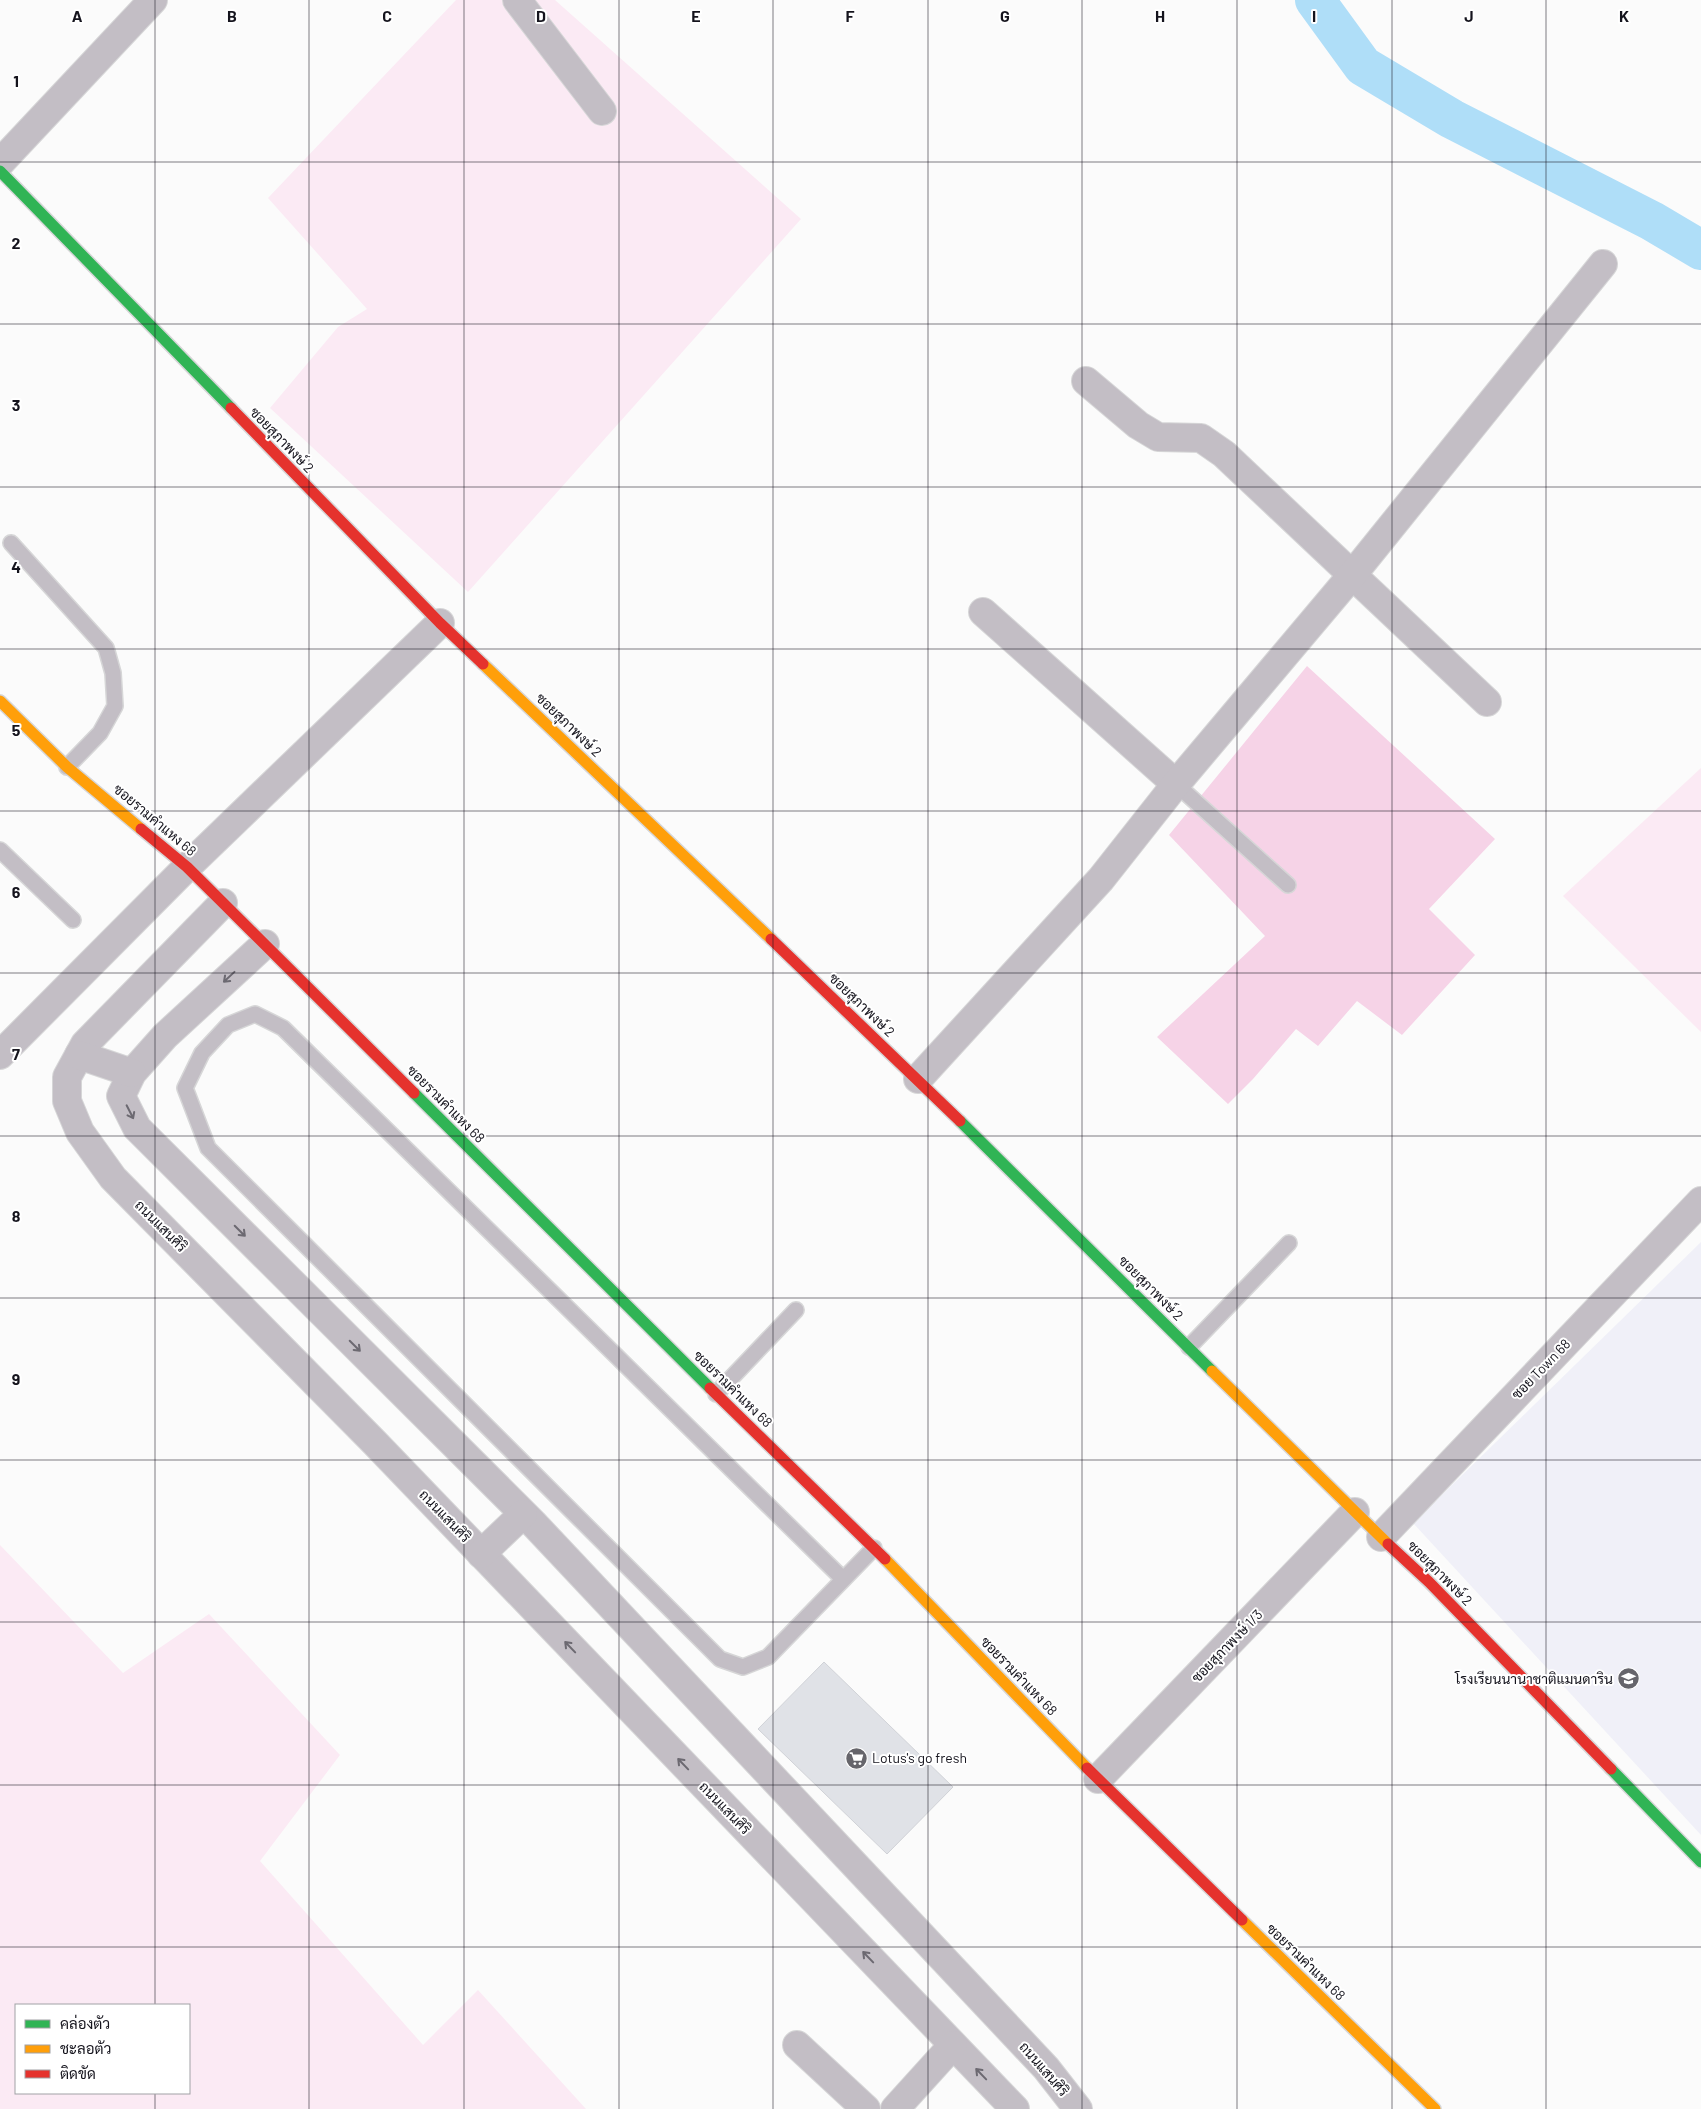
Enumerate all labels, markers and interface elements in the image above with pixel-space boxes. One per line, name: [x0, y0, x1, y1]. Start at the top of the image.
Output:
text: A: [72, 6, 83, 25]
text: B: [227, 6, 237, 25]
text: C: [382, 6, 392, 25]
text: D: [536, 6, 546, 25]
text: E: [691, 6, 701, 25]
text: F: [846, 6, 855, 25]
text: G: [1000, 6, 1010, 25]
text: H: [1155, 6, 1165, 25]
text: I: [1312, 6, 1316, 25]
text: J: [1464, 6, 1474, 25]
text: K: [1619, 6, 1629, 25]
text: 1: [13, 71, 19, 90]
text: 2: [12, 233, 21, 252]
text: 3: [12, 395, 20, 414]
street label: ซอยสุภาพงษ์ 2: [245, 403, 318, 477]
text: 4: [11, 557, 21, 576]
street label: ซอยสุภาพงษ์ 2: [532, 689, 606, 762]
text: 5: [12, 720, 21, 739]
street label: ซอยรามคำแหง 68: [110, 780, 200, 859]
text: 6: [12, 882, 21, 901]
street label: ซอยสุภาพงษ์ 2: [825, 969, 899, 1042]
one-way arrow: [222, 971, 235, 983]
text: 7: [12, 1044, 20, 1063]
street label: ซอยรามคำแหง 68: [404, 1061, 489, 1146]
one-way arrow: [125, 1105, 135, 1120]
street label: ถนนแสนศิริ: [132, 1196, 191, 1255]
text: 8: [12, 1206, 21, 1225]
one-way arrow: [234, 1224, 246, 1237]
street label: ซอยสุภาพงษ์ 2: [1114, 1252, 1187, 1325]
street label: ซอย Town 68: [1508, 1335, 1573, 1402]
one-way arrow: [349, 1339, 361, 1352]
street label: ซอยรามคำแหง 68: [690, 1347, 776, 1431]
text: 9: [12, 1369, 20, 1388]
street label: ถนนแสนศิริ: [416, 1486, 475, 1546]
street label: ซอยสุภาพงษ์ 2: [1403, 1537, 1476, 1610]
street label: ซอยสุภาพงษ์ 1/3: [1188, 1606, 1267, 1687]
street label: ซอยรามคำแหง 68: [977, 1633, 1061, 1719]
one-way arrow: [564, 1640, 576, 1653]
school or university icon: โรงเรียนนานาชาติแมนดาริน: [1617, 1667, 1641, 1691]
place label: โรงเรียนนานาชาติแมนดาริน: [1454, 1670, 1613, 1687]
supermarket icon: Lotus's go fresh: [844, 1746, 868, 1770]
place label: Lotus's go fresh: [872, 1749, 967, 1766]
one-way arrow: [677, 1758, 689, 1770]
street label: ถนนแสนศิริ: [696, 1778, 755, 1838]
street label: ซอยรามคำแหง 68: [1263, 1920, 1349, 2004]
one-way arrow: [862, 1950, 874, 1963]
legend: [15, 2004, 190, 2094]
text: คล่องตัว: [60, 2014, 110, 2032]
street label: ถนนแสนศิริ: [1016, 2038, 1073, 2099]
text: ชะลอตัว: [60, 2039, 111, 2057]
text: ติดขัด: [60, 2064, 96, 2082]
one-way arrow: [975, 2068, 987, 2080]

